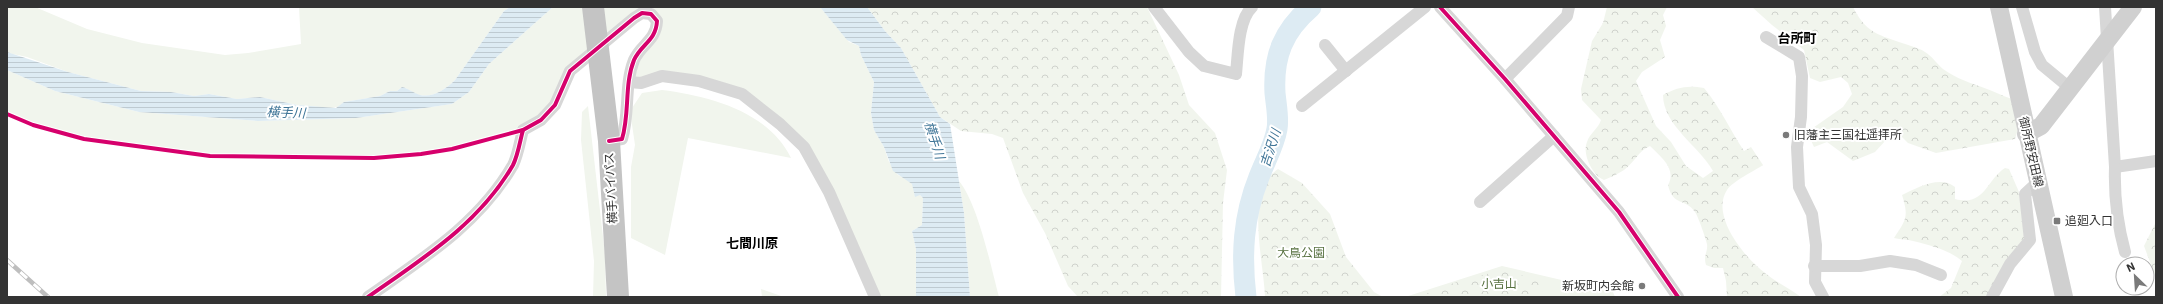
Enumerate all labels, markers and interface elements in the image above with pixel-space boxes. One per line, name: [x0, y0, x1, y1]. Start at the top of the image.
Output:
district label: 台所町: [1777, 30, 1817, 47]
water label: 横手川: [266, 103, 308, 122]
street label: 御所野安田線: [2016, 115, 2047, 189]
water label: 横手川: [920, 119, 949, 163]
water label: 吉沢川: [1256, 125, 1285, 169]
place label: 旧藩主三国社遥拝所: [1794, 127, 1902, 142]
marker: 旧藩主三国社遥拝所: [1781, 130, 1791, 140]
street label: 横手バイパス: [601, 152, 620, 224]
place label: 追廻入口: [2065, 213, 2113, 228]
marker: 追廻入口: [2052, 216, 2062, 226]
district label: 七間川原: [726, 235, 778, 252]
park label: 大鳥公園: [1277, 245, 1325, 260]
north arrow: [2115, 256, 2155, 296]
text: N: [2124, 259, 2137, 275]
park label: 小吉山: [1481, 276, 1517, 291]
place label: 新坂町内会館: [1562, 278, 1634, 293]
marker: 新坂町内会館: [1637, 281, 1647, 291]

